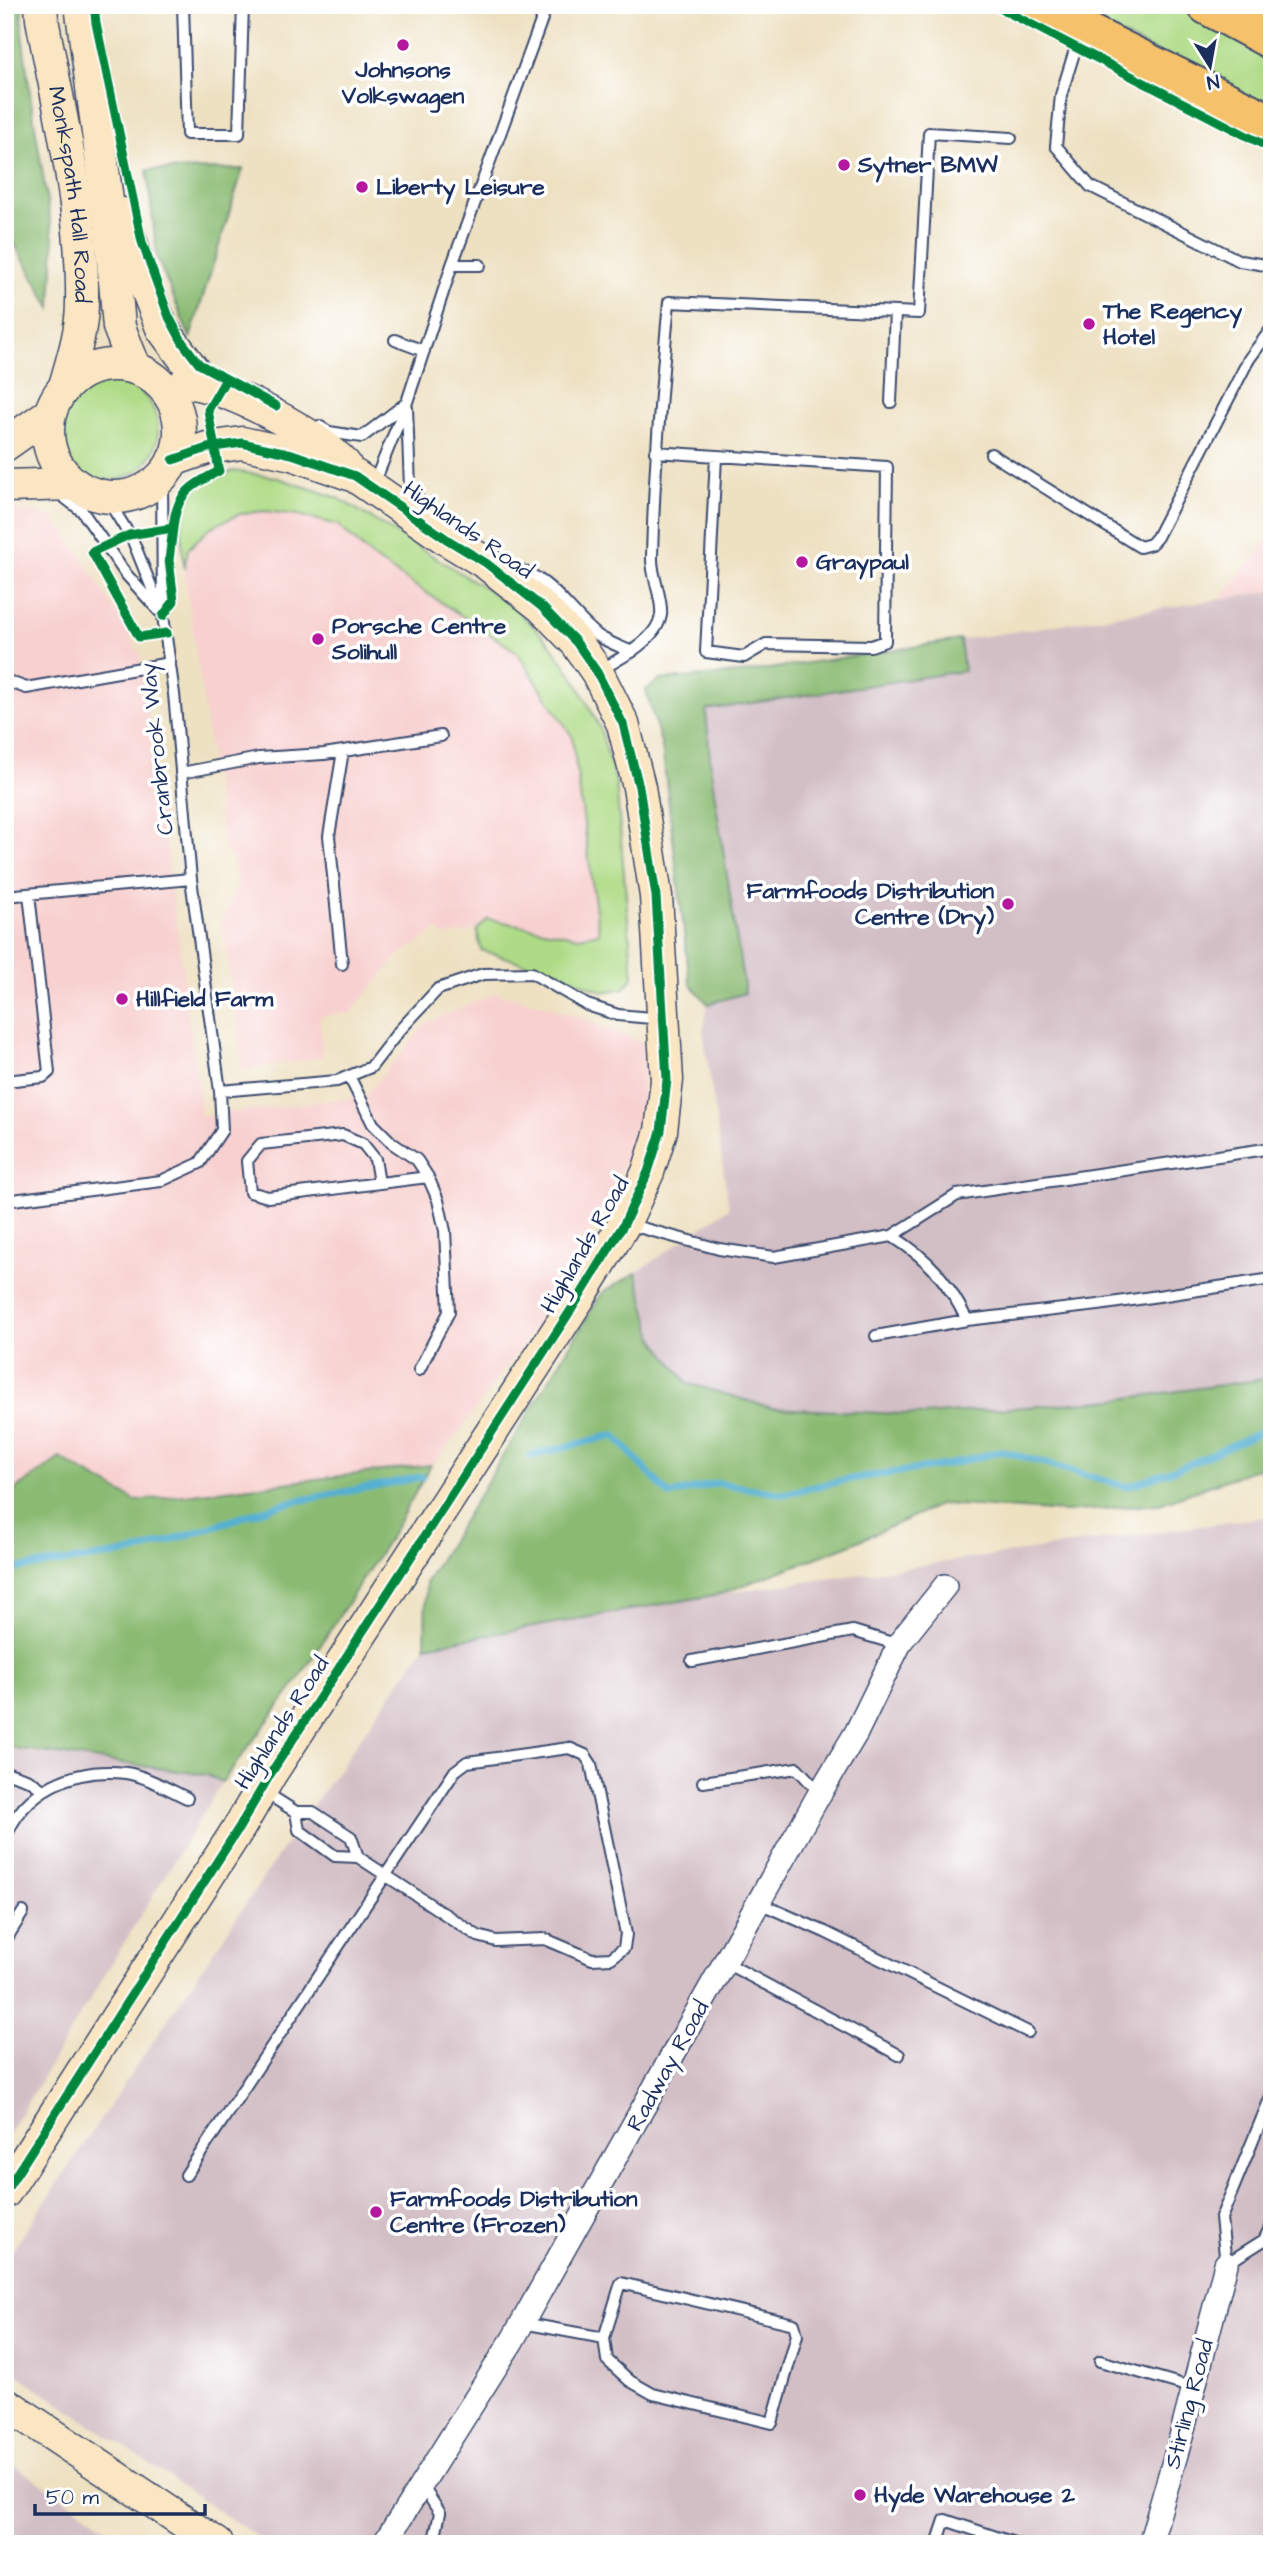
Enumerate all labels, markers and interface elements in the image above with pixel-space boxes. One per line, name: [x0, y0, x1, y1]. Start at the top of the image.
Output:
north arrow: [1176, 32, 1246, 102]
marker: Johnsons Volkswagen: [395, 37, 411, 53]
place label: Johnsons Volkswagen: [341, 54, 465, 113]
text: N: [1204, 67, 1221, 96]
street label: Monkspath Hall Road: [40, 83, 98, 303]
place label: Sytner BMW: [857, 149, 998, 183]
marker: Sytner BMW: [836, 157, 852, 173]
place label: Liberty Leisure: [376, 171, 545, 205]
marker: Liberty Leisure: [354, 179, 370, 195]
place label: The Regency Hotel: [1102, 295, 1243, 353]
marker: The Regency Hotel: [1081, 316, 1097, 332]
street label: Highlands Road: [396, 473, 540, 588]
place label: Graypaul: [816, 546, 909, 580]
marker: Graypaul: [794, 554, 810, 570]
place label: Porsche Centre Solihull: [331, 610, 507, 668]
marker: Porsche Centre Solihull: [310, 631, 326, 647]
street label: Cranbrook Way: [132, 661, 183, 837]
place label: Farmfoods Distribution Centre (Dry): [746, 875, 994, 935]
marker: Farmfoods Distribution Centre (Dry): [1000, 896, 1016, 912]
place label: Hillfield Farm: [136, 983, 274, 1015]
marker: Hillfield Farm: [114, 991, 130, 1007]
street label: Highlands Road: [533, 1171, 638, 1320]
street label: Highlands Road: [227, 1650, 338, 1796]
street label: Radway Road: [619, 1995, 718, 2138]
place label: Farmfoods Distribution Centre (Frozen): [390, 2183, 638, 2241]
marker: Farmfoods Distribution Centre (Frozen): [368, 2204, 384, 2220]
street label: Stirling Road: [1156, 2336, 1223, 2473]
scale bar: [35, 2472, 205, 2516]
place label: Hyde Warehouse 2: [874, 2479, 1076, 2513]
text: 50 m: [46, 2483, 100, 2512]
marker: Hyde Warehouse 2: [852, 2487, 868, 2503]

